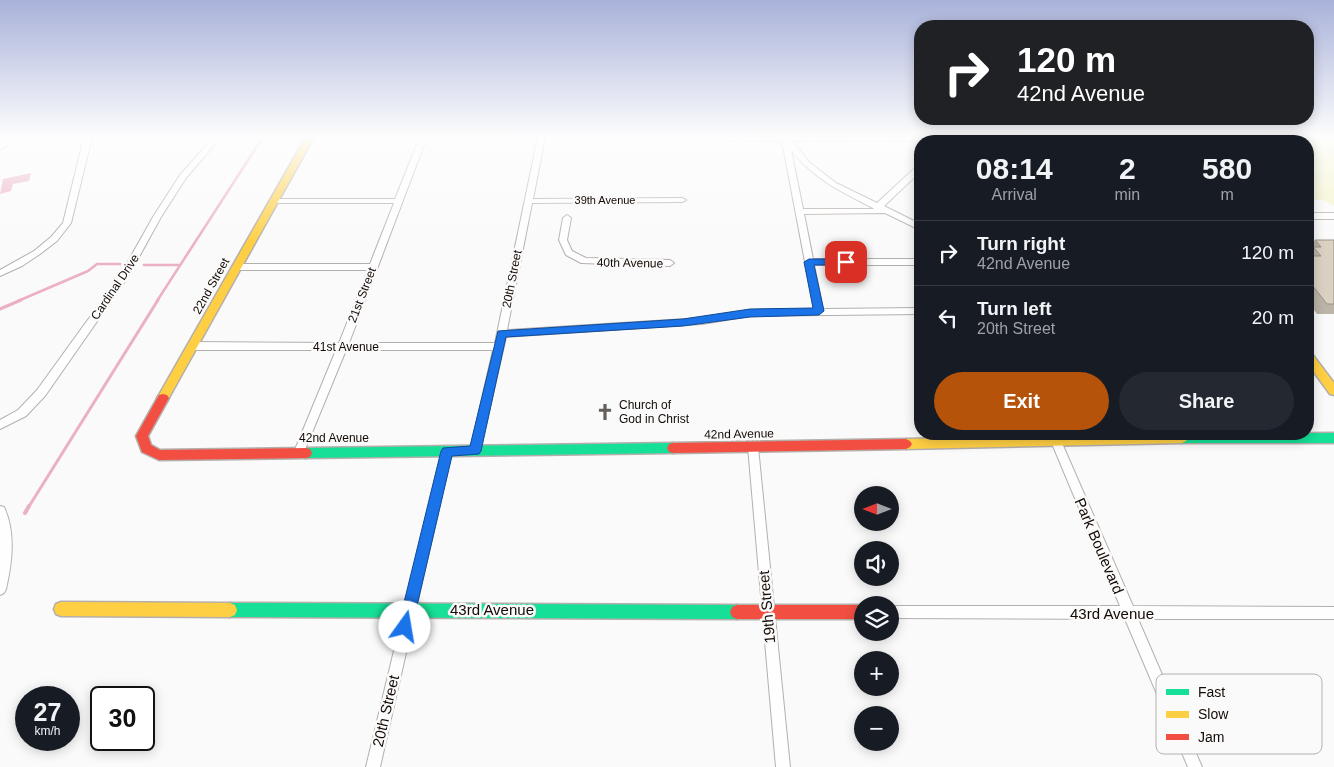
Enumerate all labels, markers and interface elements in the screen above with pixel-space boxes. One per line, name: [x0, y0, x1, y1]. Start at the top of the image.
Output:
icon: right: [934, 40, 999, 105]
text: 120 m: [1017, 40, 1116, 79]
text: 42nd Avenue: [1017, 81, 1145, 106]
text: 08:14: [976, 152, 1053, 185]
text: 2: [1119, 152, 1136, 185]
text: 580: [1202, 152, 1252, 185]
text: Arrival: [992, 186, 1037, 203]
text: min: [1114, 186, 1140, 203]
text: m: [1220, 186, 1234, 203]
street label: 39th Avenue: [575, 194, 635, 206]
text: Turn right: [977, 233, 1065, 254]
icon: right: [934, 239, 962, 267]
pin: [825, 241, 867, 283]
text: 120 m: [1241, 242, 1294, 263]
street label: 20th Street: [500, 248, 525, 309]
icon: arrive: [832, 248, 860, 276]
street label: Cardinal Drive: [88, 251, 142, 322]
street label: 22nd Street: [190, 255, 232, 317]
street label: 40th Avenue: [597, 255, 664, 271]
text: 42nd Avenue: [977, 255, 1070, 272]
street label: 21st Street: [345, 265, 379, 325]
text: Turn left: [977, 298, 1052, 319]
icon: left: [934, 304, 962, 332]
text: 20 m: [1252, 307, 1294, 328]
text: 20th Street: [977, 320, 1055, 337]
street label: 41st Avenue: [313, 340, 379, 354]
button: Exit: [934, 372, 1109, 430]
button: Share: [1119, 372, 1294, 430]
place label: Church of God in Christ: [619, 398, 690, 426]
church icon: Church of God in Christ: [595, 402, 615, 422]
street label: 42nd Avenue: [704, 426, 774, 442]
street label: 42nd Avenue: [299, 431, 369, 445]
north arrow: [854, 486, 899, 531]
map controls: [854, 486, 899, 751]
street label: Park Boulevard: [1072, 495, 1127, 596]
button: sound: [854, 541, 899, 586]
street label: 19th Street: [755, 569, 778, 644]
button: layers: [854, 596, 899, 641]
position arrow: [378, 600, 430, 652]
street label: 43rd Avenue: [450, 601, 534, 618]
street label: 43rd Avenue: [1070, 605, 1154, 622]
button: +: [854, 651, 899, 696]
street label: 20th Street: [369, 672, 402, 749]
legend: [1156, 674, 1322, 754]
text: Fast: [1198, 684, 1225, 700]
speed limit sign: 30: [90, 686, 155, 751]
text: 27: [34, 698, 61, 726]
button: −: [854, 706, 899, 751]
text: Slow: [1198, 706, 1229, 722]
text: km/h: [34, 724, 61, 738]
text: Jam: [1198, 729, 1224, 745]

